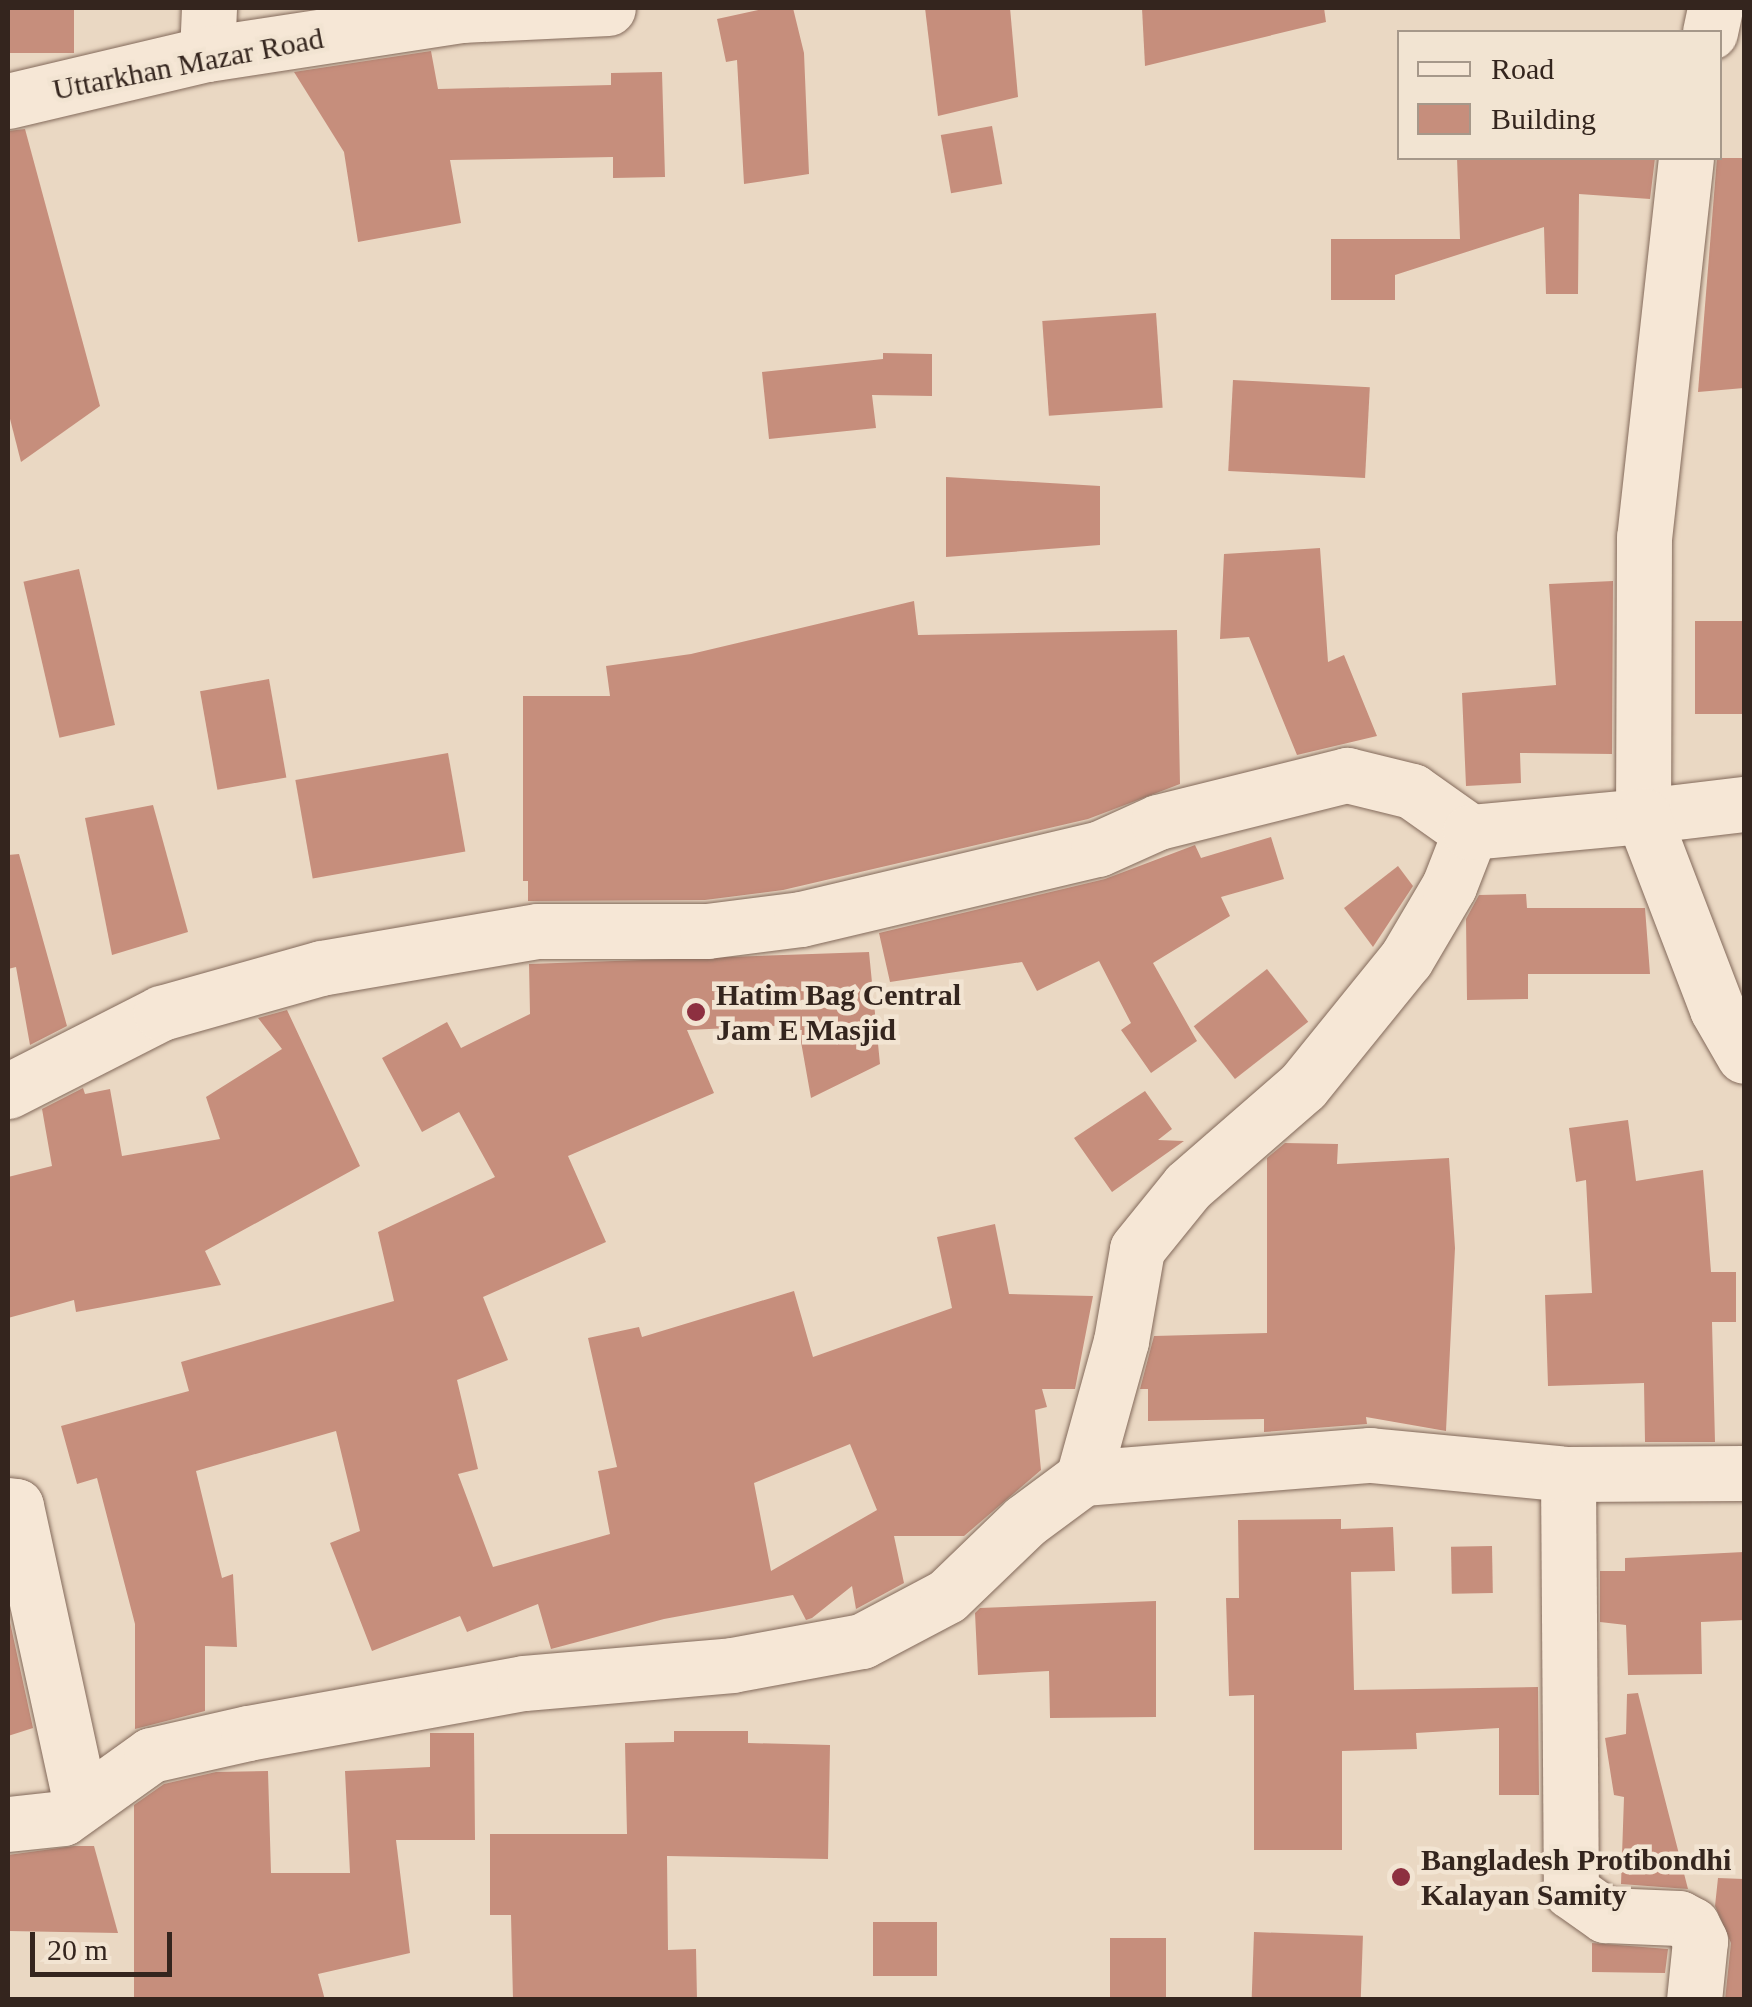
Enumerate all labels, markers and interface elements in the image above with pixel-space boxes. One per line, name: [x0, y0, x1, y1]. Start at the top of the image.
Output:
street label: Uttarkhan Mazar Road: [50, 20, 326, 108]
legend: [1397, 30, 1722, 160]
text: Road: [1491, 52, 1554, 85]
text: Building: [1491, 102, 1596, 135]
place label: Hatim Bag Central Jam E Masjid: [716, 977, 961, 1048]
marker: Hatim Bag Central Jam E Masjid: [685, 1001, 707, 1023]
place label: Bangladesh Protibondhi Kalayan Samity: [1421, 1842, 1731, 1912]
marker: Bangladesh Protibondhi Kalayan Samity: [1390, 1866, 1412, 1888]
scale bar: [35, 1912, 178, 1974]
text: 20 m: [47, 1933, 108, 1966]

